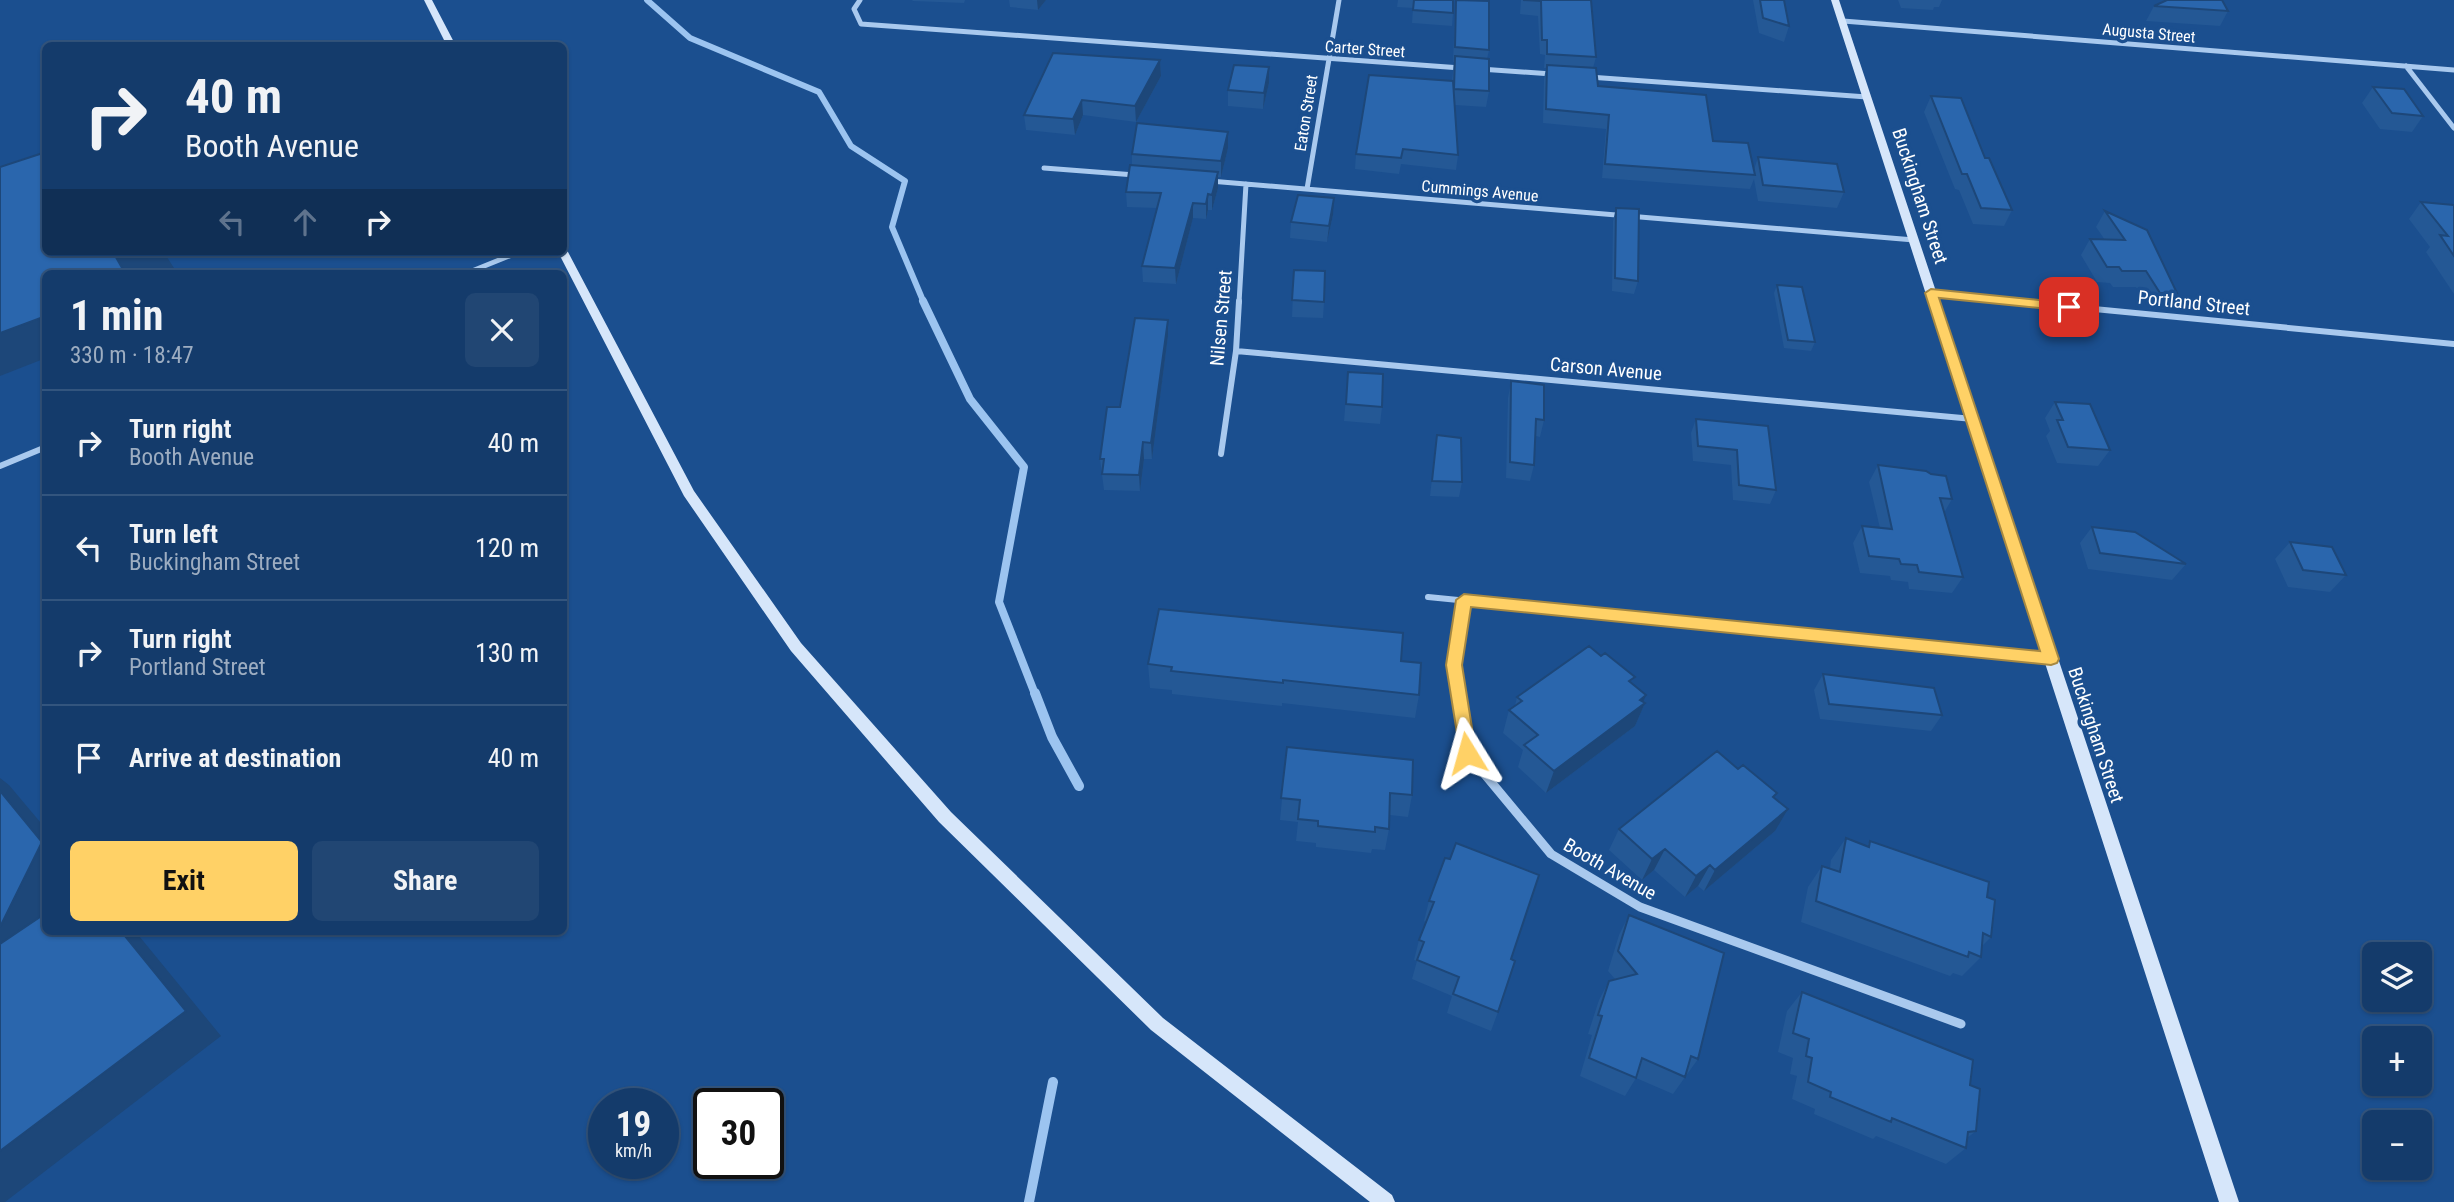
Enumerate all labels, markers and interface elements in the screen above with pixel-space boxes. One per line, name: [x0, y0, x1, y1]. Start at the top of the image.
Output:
street label: Augusta Street: [2102, 19, 2197, 47]
street label: Carter Street: [1324, 37, 1406, 61]
text: 40 m: [185, 68, 282, 125]
icon: right: [70, 70, 161, 161]
street label: Eaton Street: [1291, 73, 1321, 153]
street label: Buckingham Street: [1887, 125, 1953, 267]
text: Booth Avenue: [185, 127, 359, 165]
street label: Cummings Avenue: [1421, 176, 1539, 206]
icon: left: [213, 203, 251, 241]
icon: ahead: [286, 203, 324, 241]
icon: right: [359, 203, 397, 241]
street label: Nilsen Street: [1205, 269, 1237, 367]
pin: [2039, 277, 2099, 337]
street label: Portland Street: [2137, 286, 2251, 320]
icon: arrive: [2050, 288, 2088, 326]
text: 1 min: [70, 291, 163, 340]
button: close: [465, 293, 539, 367]
text: 330 m · 18:47: [70, 342, 194, 369]
street label: Carson Avenue: [1549, 353, 1663, 385]
text: Turn right: [129, 414, 231, 444]
icon: right: [70, 424, 108, 462]
text: 40 m: [488, 428, 539, 458]
text: Booth Avenue: [129, 444, 254, 471]
text: Turn left: [129, 519, 218, 549]
icon: left: [70, 529, 108, 567]
text: 120 m: [475, 533, 539, 563]
text: Buckingham Street: [129, 549, 300, 576]
text: Turn right: [129, 624, 231, 654]
icon: right: [70, 634, 108, 672]
text: 130 m: [475, 638, 539, 668]
text: Portland Street: [129, 654, 266, 681]
street label: Buckingham Street: [2063, 664, 2129, 806]
position arrow: [1430, 716, 1504, 790]
icon: arrive: [70, 739, 108, 777]
text: Arrive at destination: [129, 743, 341, 773]
text: 40 m: [488, 743, 539, 773]
street label: Booth Avenue: [1560, 833, 1661, 905]
button: Exit: [70, 841, 298, 921]
button: Share: [312, 841, 539, 921]
map controls: [2362, 942, 2432, 1180]
button: layers: [2362, 942, 2432, 1012]
button: +: [2362, 1026, 2432, 1096]
speed limit sign: 30: [693, 1088, 784, 1179]
text: 19: [616, 1104, 651, 1145]
button: −: [2362, 1110, 2432, 1180]
text: km/h: [615, 1140, 652, 1161]

